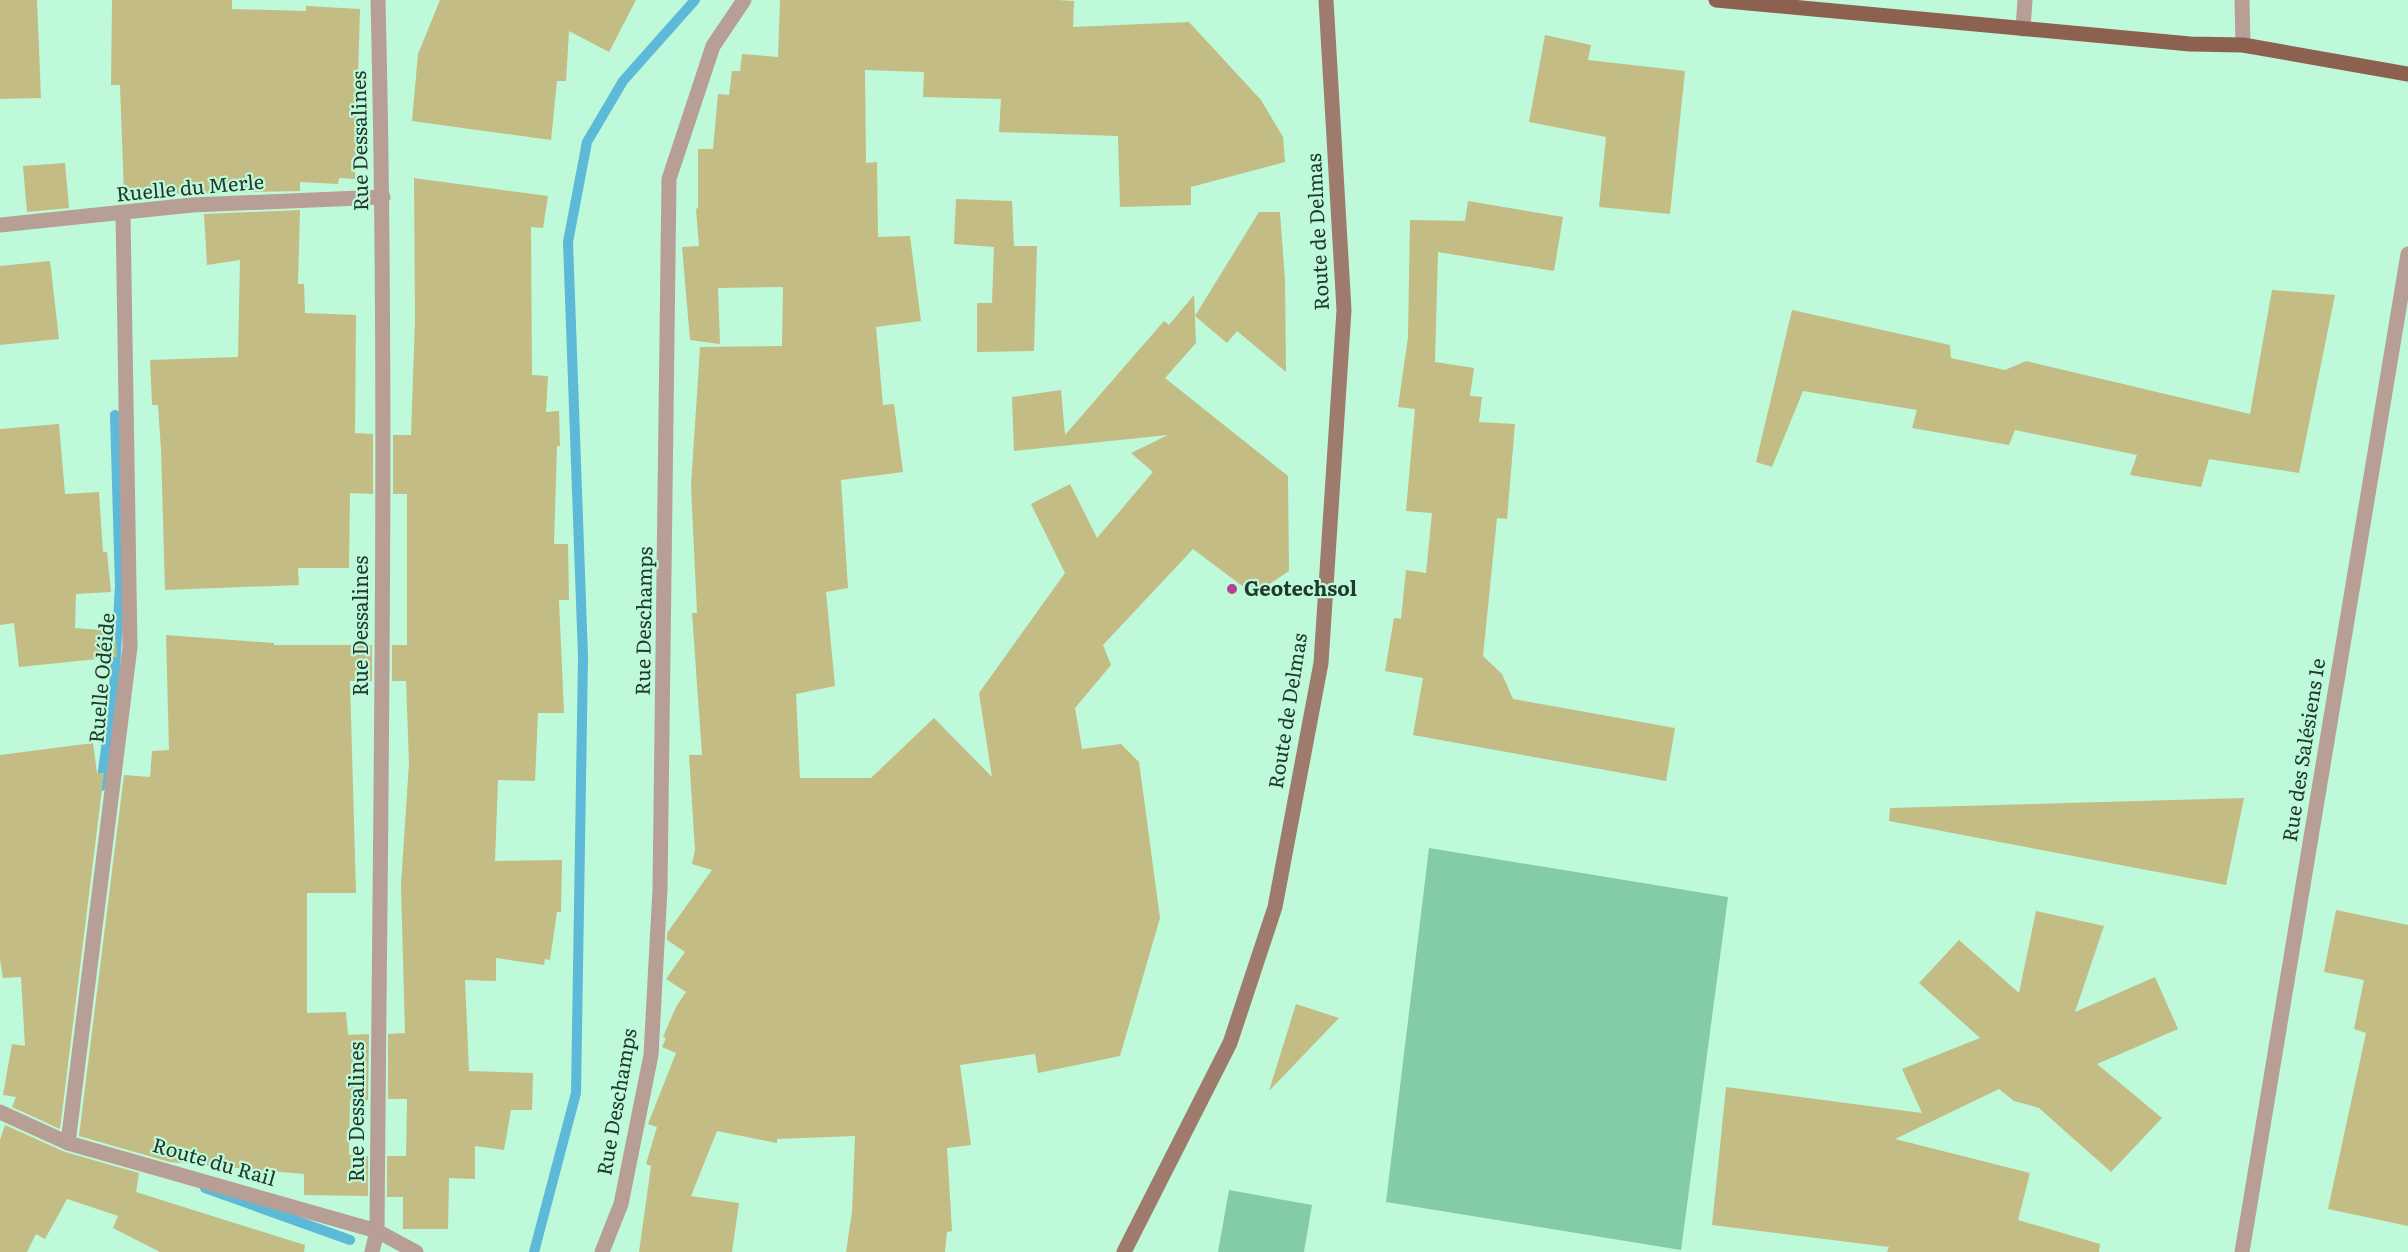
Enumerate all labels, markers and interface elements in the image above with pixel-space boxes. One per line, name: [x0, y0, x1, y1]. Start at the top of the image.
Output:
street label: Rue Dessalines: [342, 71, 374, 212]
street label: Route de Delmas: [1297, 153, 1335, 311]
street label: Ruelle du Merle: [115, 165, 265, 207]
street label: Rue Deschamps: [626, 546, 658, 696]
street label: Rue Dessalines: [344, 556, 374, 696]
place label: Geotechsol: [1244, 572, 1357, 602]
marker: Geotechsol: [1225, 582, 1239, 596]
street label: Ruelle Odéide: [79, 611, 121, 744]
street label: Route de Delmas: [1259, 631, 1313, 791]
street label: Rue des Salésiens 1e: [2273, 656, 2331, 844]
street label: Rue Deschamps: [587, 1026, 643, 1178]
street label: Rue Dessalines: [340, 1042, 370, 1182]
street label: Route du Rail: [149, 1128, 280, 1192]

